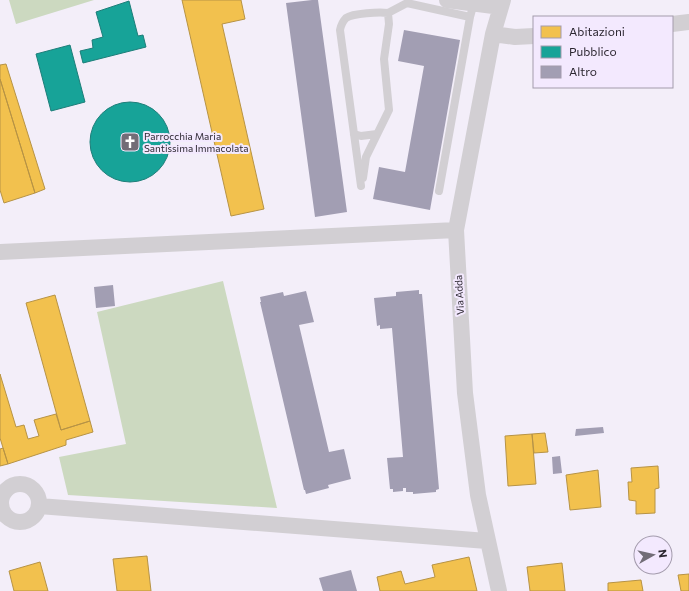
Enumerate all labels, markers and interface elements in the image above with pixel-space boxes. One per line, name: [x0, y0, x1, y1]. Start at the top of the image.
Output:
legend: [533, 16, 673, 88]
text: Abitazioni: [569, 24, 625, 38]
text: Pubblico: [569, 44, 617, 58]
text: Altro: [569, 64, 597, 78]
place label: Parrocchia Maria Santissima Immacolata: [144, 130, 249, 154]
church icon: Parrocchia Maria Santissima Immacolata: [119, 131, 141, 153]
street label: Via Adda: [452, 275, 466, 315]
north arrow: [633, 535, 673, 575]
text: N: [656, 549, 670, 559]

